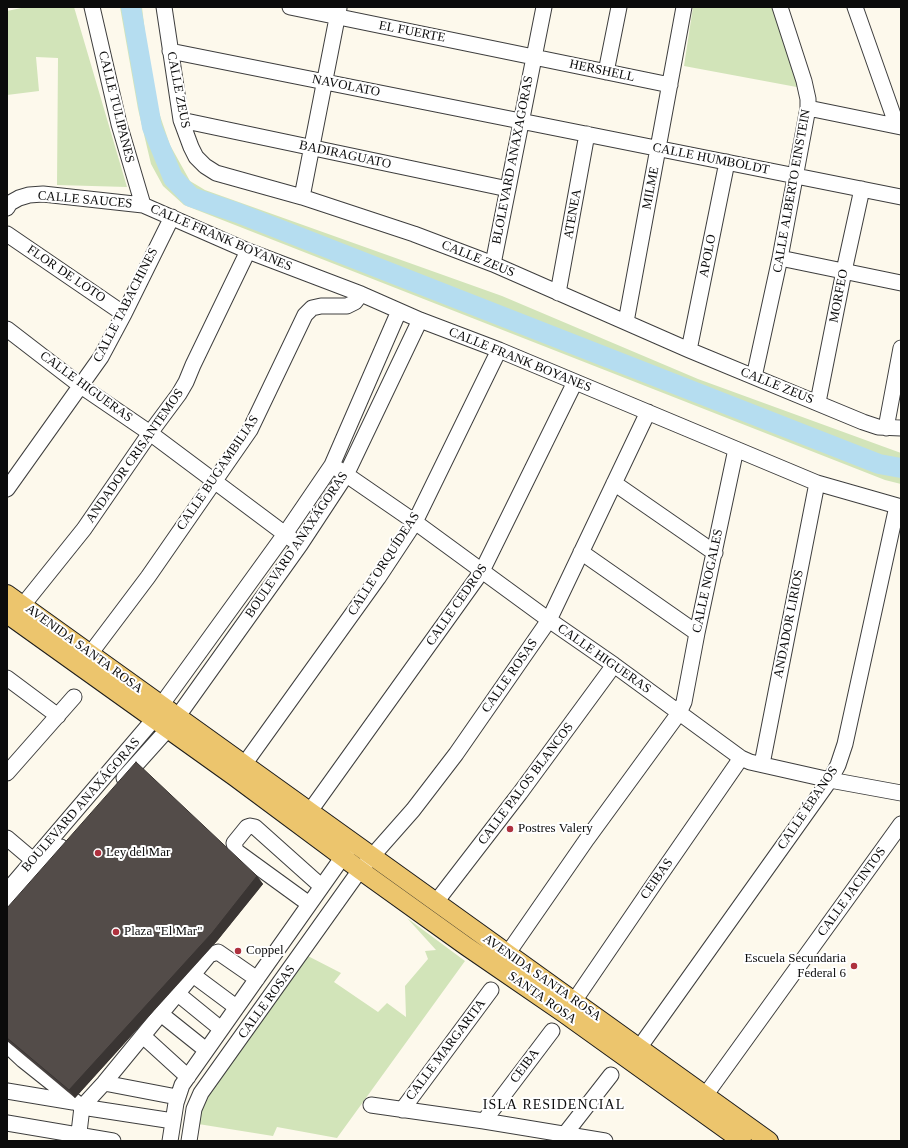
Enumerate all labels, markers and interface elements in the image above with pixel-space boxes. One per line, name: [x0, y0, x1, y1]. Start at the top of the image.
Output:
street label: EL FUERTE: [377, 18, 447, 46]
street label: CALLE TULIPANES: [95, 49, 137, 165]
street label: CALLE ZEUS: [163, 50, 193, 130]
street label: HERSHELL: [568, 56, 636, 86]
street label: NAVOLATO: [311, 72, 381, 100]
street label: BLOLEVARD ANAXAGORAS: [489, 74, 537, 246]
street label: CALLE ALBERTO EINSTEIN: [770, 108, 814, 274]
street label: BADIRAGUATO: [298, 138, 392, 172]
street label: CALLE HUMBOLDT: [651, 140, 771, 178]
street label: MILME: [639, 165, 663, 211]
street label: CALLE SAUCES: [37, 188, 133, 212]
street label: ATENEA: [561, 188, 585, 240]
street label: CALLE FRANK BOYANES: [148, 201, 294, 275]
street label: APOLO: [696, 233, 720, 279]
street label: CALLE ZEUS: [439, 237, 517, 281]
street label: FLOR DE LOTO: [24, 242, 108, 306]
street label: CALLE TABACHINES: [90, 245, 162, 365]
street label: MORFEO: [826, 268, 852, 324]
street label: CALLE FRANK BOYANES: [446, 324, 594, 396]
street label: CALLE HIGUERAS: [37, 348, 135, 426]
street label: CALLE ZEUS: [738, 364, 816, 408]
street label: ANDADOR CRISANTEMOS: [83, 386, 187, 526]
street label: CALLE BUGAMBILIAS: [174, 413, 262, 533]
street label: BOULEVARD ANAXÁGORAS: [242, 469, 352, 621]
street label: CALLE ORQUÍDEAS: [345, 509, 423, 619]
street label: CALLE NOGALES: [689, 528, 727, 634]
street label: CALLE CEDROS: [423, 561, 491, 649]
street label: ANDADOR LIRIOS: [771, 568, 807, 680]
street label: AVENIDA SANTA ROSA: [22, 601, 146, 697]
street label: CALLE HIGUERAS: [554, 621, 654, 697]
street label: CALLE ROSAS: [479, 636, 541, 716]
street label: CALLE PALOS BLANCOS: [475, 720, 577, 848]
street label: BOULEVARD ANAXÁGORAS: [18, 735, 144, 875]
street label: CALLE ÉBANOS: [774, 763, 842, 853]
place label: Postres Valery: [518, 821, 593, 837]
marker: Postres Valery: [505, 824, 515, 834]
street label: CALLE JACINTOS: [814, 844, 890, 940]
place label: Ley del Mar: [106, 845, 170, 861]
marker: Ley del Mar: [93, 848, 103, 858]
street label: CEIBAS: [637, 856, 677, 902]
place label: Plaza "El Mar": [124, 924, 202, 940]
marker: Plaza "El Mar": [111, 927, 121, 937]
street label: AVENIDA SANTA ROSA: [480, 931, 604, 1025]
place label: Coppel: [246, 943, 284, 959]
marker: Coppel: [233, 946, 243, 956]
place label: Escuela Secundaria Federal 6: [745, 951, 846, 982]
marker: Escuela Secundaria Federal 6: [849, 961, 859, 971]
street label: CALLE ROSAS: [235, 962, 299, 1042]
street label: SANTA ROSA: [505, 969, 579, 1027]
street label: CALLE MARGARITA: [403, 996, 489, 1104]
street label: CEIBA: [507, 1046, 543, 1086]
district label: ISLA RESIDENCIAL: [483, 1097, 625, 1113]

